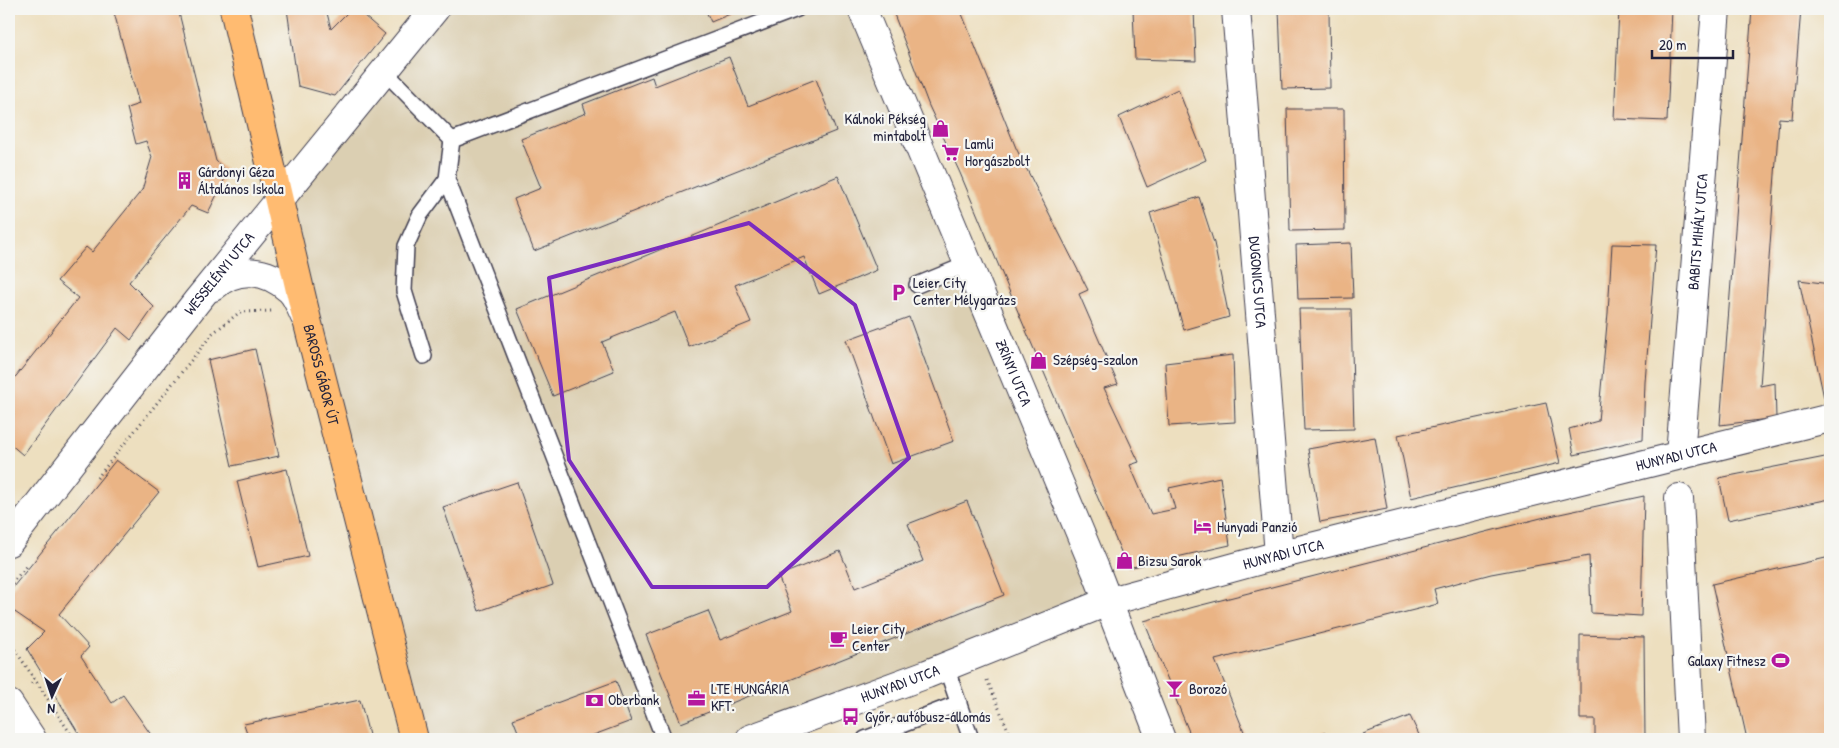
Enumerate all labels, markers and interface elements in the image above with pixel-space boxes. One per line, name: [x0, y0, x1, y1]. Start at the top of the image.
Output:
scale bar: [1652, 28, 1733, 60]
text: 20 m: [1659, 34, 1686, 55]
place label: Kálnoki Pékség mintabolt: [845, 108, 927, 146]
shop icon: Kálnoki Pékség mintabolt: [930, 118, 950, 138]
place label: Lamli Horgászbolt: [965, 133, 1031, 171]
supermarket icon: Lamli Horgászbolt: [941, 143, 961, 163]
place label: Gárdonyi Géza Általános Iskola: [198, 161, 284, 199]
building icon: Gárdonyi Géza Általános Iskola: [174, 171, 194, 191]
street label: BABITS MIHÁLY UTCA: [1682, 172, 1713, 291]
street label: WESSELÉNYI UTCA: [179, 227, 259, 319]
street label: DUGONICS UTCA: [1244, 235, 1272, 329]
place label: Leier City Center Mélygarázs: [913, 272, 1016, 310]
parking icon: Leier City Center Mélygarázs: [889, 282, 909, 302]
street label: BAROSS GÁBOR ÚT: [299, 322, 345, 428]
street label: ZRÍNYI UTCA: [991, 336, 1037, 410]
place label: Szépség-szalon: [1053, 349, 1138, 370]
shop icon: Szépség-szalon: [1029, 350, 1049, 370]
street label: HUNYADI UTCA: [1634, 435, 1719, 476]
place label: Hunyadi Panzió: [1217, 516, 1297, 537]
hotel icon: Hunyadi Panzió: [1193, 517, 1213, 537]
street label: HUNYADI UTCA: [1241, 533, 1326, 574]
place label: Bizsu Sarok: [1138, 550, 1201, 571]
shop icon: Bizsu Sarok: [1114, 551, 1134, 571]
place label: Leier City Center: [852, 618, 905, 656]
cafe icon: Leier City Center: [828, 628, 848, 648]
place label: Galaxy Fitnesz: [1687, 650, 1767, 671]
sports icon: Galaxy Fitnesz: [1770, 651, 1790, 671]
street label: HUNYADI UTCA: [858, 659, 943, 707]
north arrow: [28, 670, 78, 720]
place label: LTE HUNGÁRIA KFT.: [711, 678, 790, 716]
place label: Borozó: [1189, 678, 1227, 699]
bar icon: Borozó: [1165, 679, 1185, 699]
office icon: LTE HUNGÁRIA KFT.: [687, 688, 707, 708]
place label: Oberbank: [608, 689, 659, 710]
bank icon: Oberbank: [584, 690, 604, 710]
text: N: [47, 700, 56, 719]
place label: Győr, autóbusz-állomás: [865, 706, 991, 727]
bus stop icon: Győr, autóbusz-állomás: [841, 707, 861, 727]

